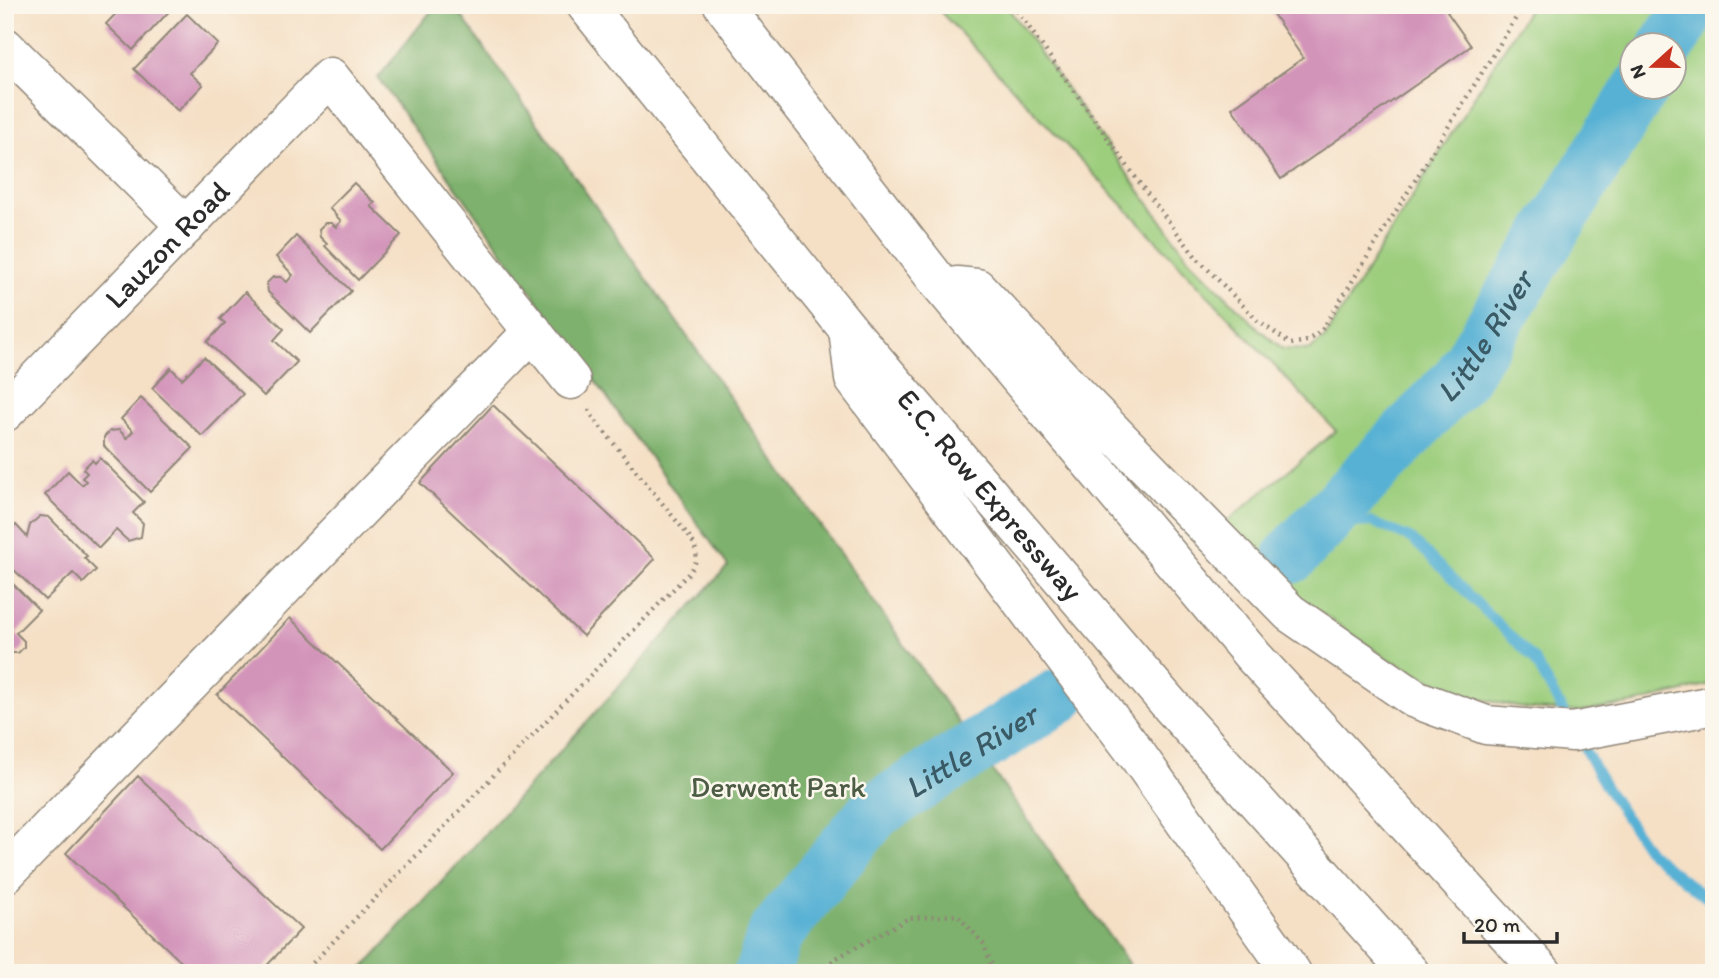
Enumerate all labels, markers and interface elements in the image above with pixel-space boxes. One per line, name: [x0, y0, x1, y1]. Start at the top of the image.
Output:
north arrow: [1618, 32, 1688, 102]
text: N: [1625, 62, 1651, 82]
street label: Lauzon Road: [97, 173, 237, 316]
water label: Little River: [1428, 261, 1543, 410]
street label: E.C. Row Expressway: [889, 381, 1091, 608]
water label: Little River: [898, 693, 1047, 807]
park label: Derwent Park: [690, 768, 866, 805]
scale bar: [1464, 901, 1556, 945]
text: 20 m: [1474, 912, 1521, 937]

